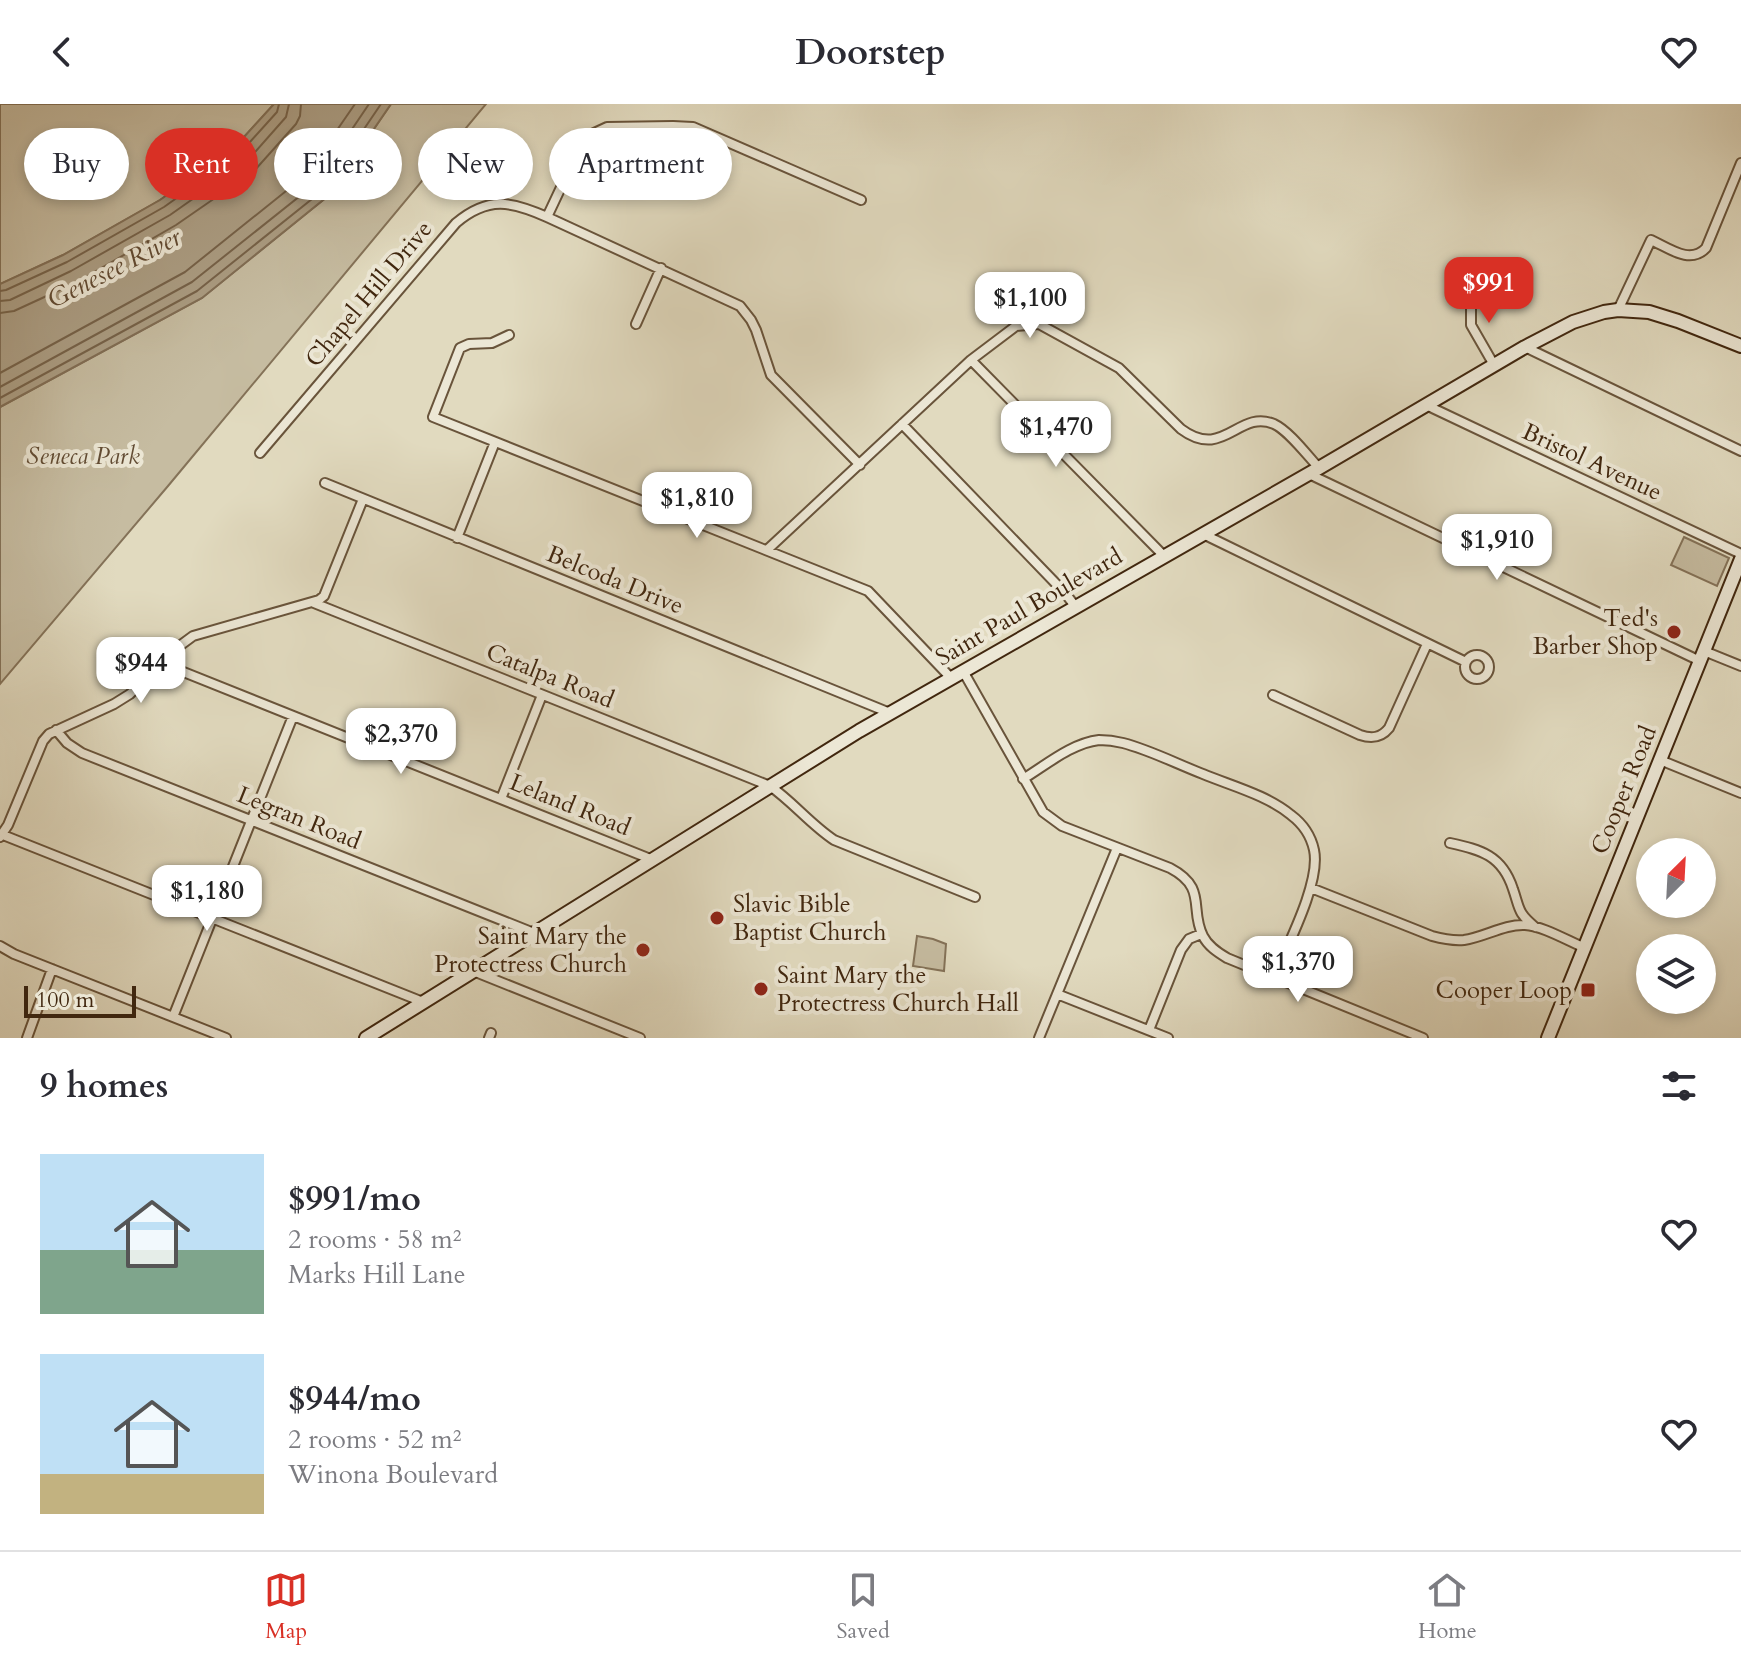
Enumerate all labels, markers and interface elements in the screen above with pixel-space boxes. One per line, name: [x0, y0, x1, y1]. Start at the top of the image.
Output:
text: Doorstep: [795, 28, 946, 77]
icon: back: [40, 30, 84, 74]
icon: heart: [1657, 30, 1701, 74]
chip: Buy: [24, 128, 129, 200]
chip: Rent: [145, 128, 258, 200]
chip: Filters: [274, 128, 402, 200]
chip: New: [418, 128, 533, 200]
chip: Apartment: [549, 128, 732, 200]
street label: Chapel Hill Drive: [298, 214, 440, 374]
water label: Genesee River: [41, 219, 188, 317]
pin: $991: [1442, 257, 1536, 325]
text: $991: [1462, 265, 1516, 300]
pin: $1,100: [965, 272, 1095, 340]
text: $1,100: [993, 280, 1067, 315]
pin: $1,470: [991, 401, 1121, 469]
text: $1,470: [1019, 409, 1093, 444]
street label: Bristol Avenue: [1517, 415, 1667, 509]
park label: Seneca Park: [26, 440, 140, 473]
pin: $1,810: [632, 472, 762, 540]
text: $1,810: [660, 480, 734, 515]
pin: $1,910: [1432, 514, 1562, 582]
text: $1,910: [1460, 522, 1534, 557]
street label: Belcoda Drive: [542, 538, 688, 622]
street label: Saint Paul Boulevard: [930, 540, 1129, 674]
place label: Ted's Barber Shop: [1533, 602, 1658, 663]
marker: Ted's Barber Shop: [1665, 623, 1683, 641]
street label: Catalpa Road: [481, 635, 619, 717]
pin: $944: [94, 637, 188, 705]
text: $944: [114, 645, 168, 680]
pin: $2,370: [336, 708, 466, 776]
text: $2,370: [364, 716, 438, 751]
street label: Cooper Road: [1583, 721, 1665, 859]
street label: Leland Road: [505, 766, 635, 844]
street label: Legran Road: [232, 778, 366, 858]
north arrow: [1636, 838, 1716, 918]
map controls: [1636, 838, 1716, 1014]
pin: $1,180: [142, 865, 272, 933]
text: $1,180: [170, 873, 244, 908]
place label: Slavic Bible Baptist Church: [733, 888, 886, 949]
marker: Slavic Bible Baptist Church: [708, 909, 726, 927]
place label: Saint Mary the Protectress Church: [434, 920, 627, 981]
button: layers: [1636, 934, 1716, 1014]
pin: $1,370: [1233, 936, 1363, 1004]
marker: Saint Mary the Protectress Church: [634, 941, 652, 959]
text: $1,370: [1261, 944, 1335, 979]
place label: Saint Mary the Protectress Church Hall: [777, 959, 1019, 1020]
place label: Cooper Loop: [1436, 974, 1572, 1007]
marker: Saint Mary the Protectress Church Hall: [752, 980, 770, 998]
marker: Cooper Loop: [1579, 981, 1597, 999]
scale bar: [24, 982, 136, 1018]
text: 100 m: [36, 985, 94, 1015]
text: 9 homes: [40, 1063, 168, 1109]
icon: filters: [1657, 1064, 1701, 1108]
text: $991/mo: [288, 1176, 421, 1222]
icon: home: [104, 1186, 200, 1282]
icon: heart: [1657, 1212, 1701, 1256]
text: 2 rooms · 58 m²: [288, 1222, 461, 1257]
text: Marks Hill Lane: [288, 1257, 466, 1292]
text: $944/mo: [288, 1376, 421, 1422]
icon: home: [104, 1386, 200, 1482]
icon: heart: [1657, 1412, 1701, 1456]
text: 2 rooms · 52 m²: [288, 1422, 461, 1457]
text: Winona Boulevard: [288, 1457, 498, 1492]
tab: Map: [264, 1568, 308, 1646]
tab: Saved: [836, 1568, 890, 1646]
tab: Home: [1418, 1568, 1477, 1646]

